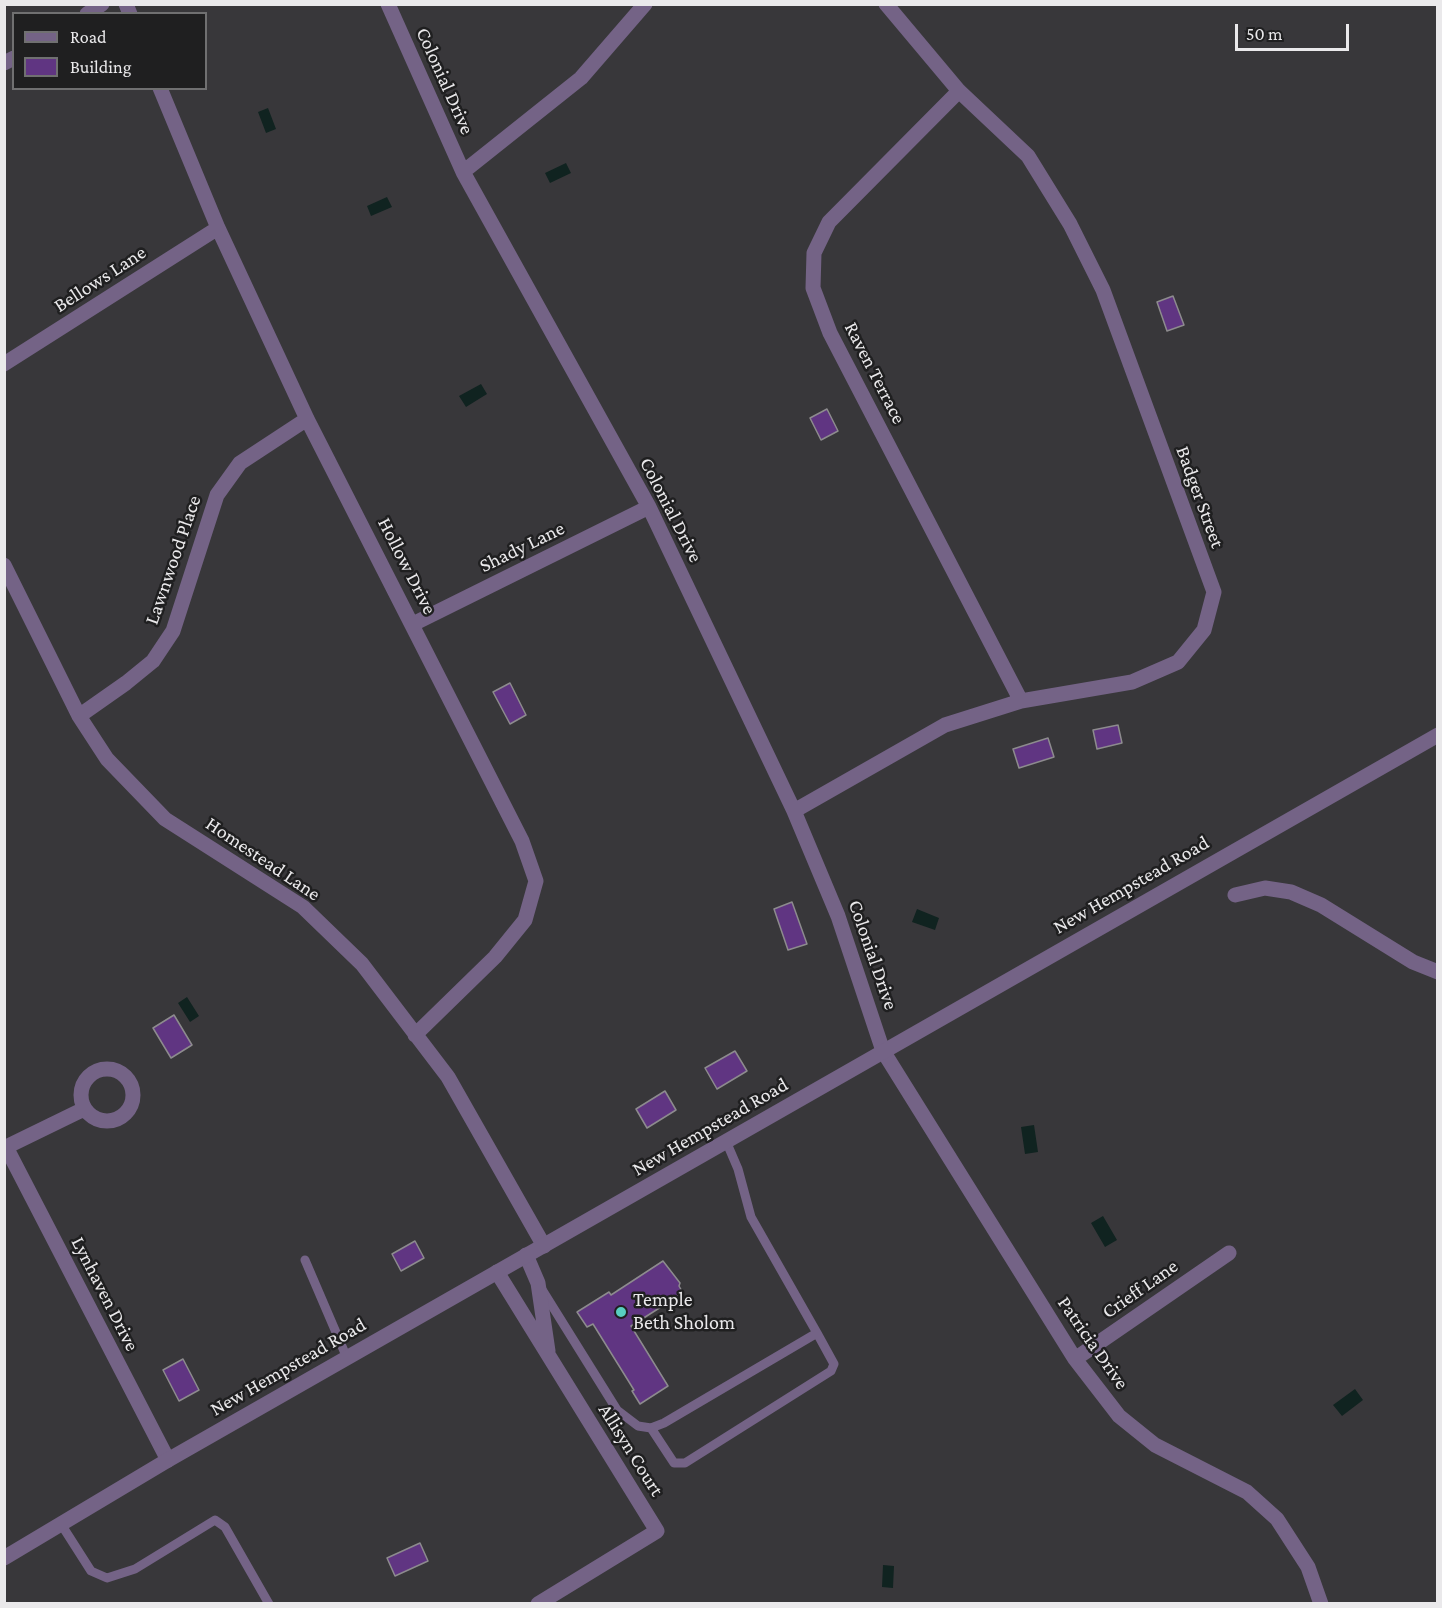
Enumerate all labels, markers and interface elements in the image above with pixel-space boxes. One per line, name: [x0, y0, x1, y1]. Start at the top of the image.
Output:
legend: [12, 12, 207, 90]
scale bar: [1238, 12, 1352, 50]
street label: Colonial Drive: [411, 24, 479, 138]
text: 50 m: [1246, 24, 1283, 44]
text: Road: [70, 27, 107, 47]
text: Building: [70, 57, 131, 77]
street label: Bellows Lane: [49, 240, 151, 318]
street label: Raven Terrace: [839, 318, 911, 428]
street label: Badger Street: [1170, 443, 1230, 551]
street label: Colonial Drive: [634, 454, 708, 566]
street label: Lawnwood Place: [140, 492, 206, 628]
street label: Hollow Drive: [372, 514, 442, 618]
street label: Shady Lane: [476, 516, 568, 578]
street label: Homestead Lane: [201, 812, 325, 906]
street label: New Hempstead Road: [1049, 831, 1213, 939]
street label: Colonial Drive: [843, 897, 903, 1013]
street label: New Hempstead Road: [628, 1073, 792, 1181]
street label: Lynhaven Drive: [66, 1233, 144, 1355]
street label: Crieff Lane: [1097, 1254, 1183, 1324]
place label: Temple Beth Sholom: [633, 1288, 735, 1335]
street label: Patricia Drive: [1052, 1292, 1134, 1394]
marker: Temple Beth Sholom: [614, 1305, 628, 1319]
street label: New Hempstead Road: [206, 1313, 370, 1421]
street label: Allisyn Court: [593, 1399, 669, 1501]

